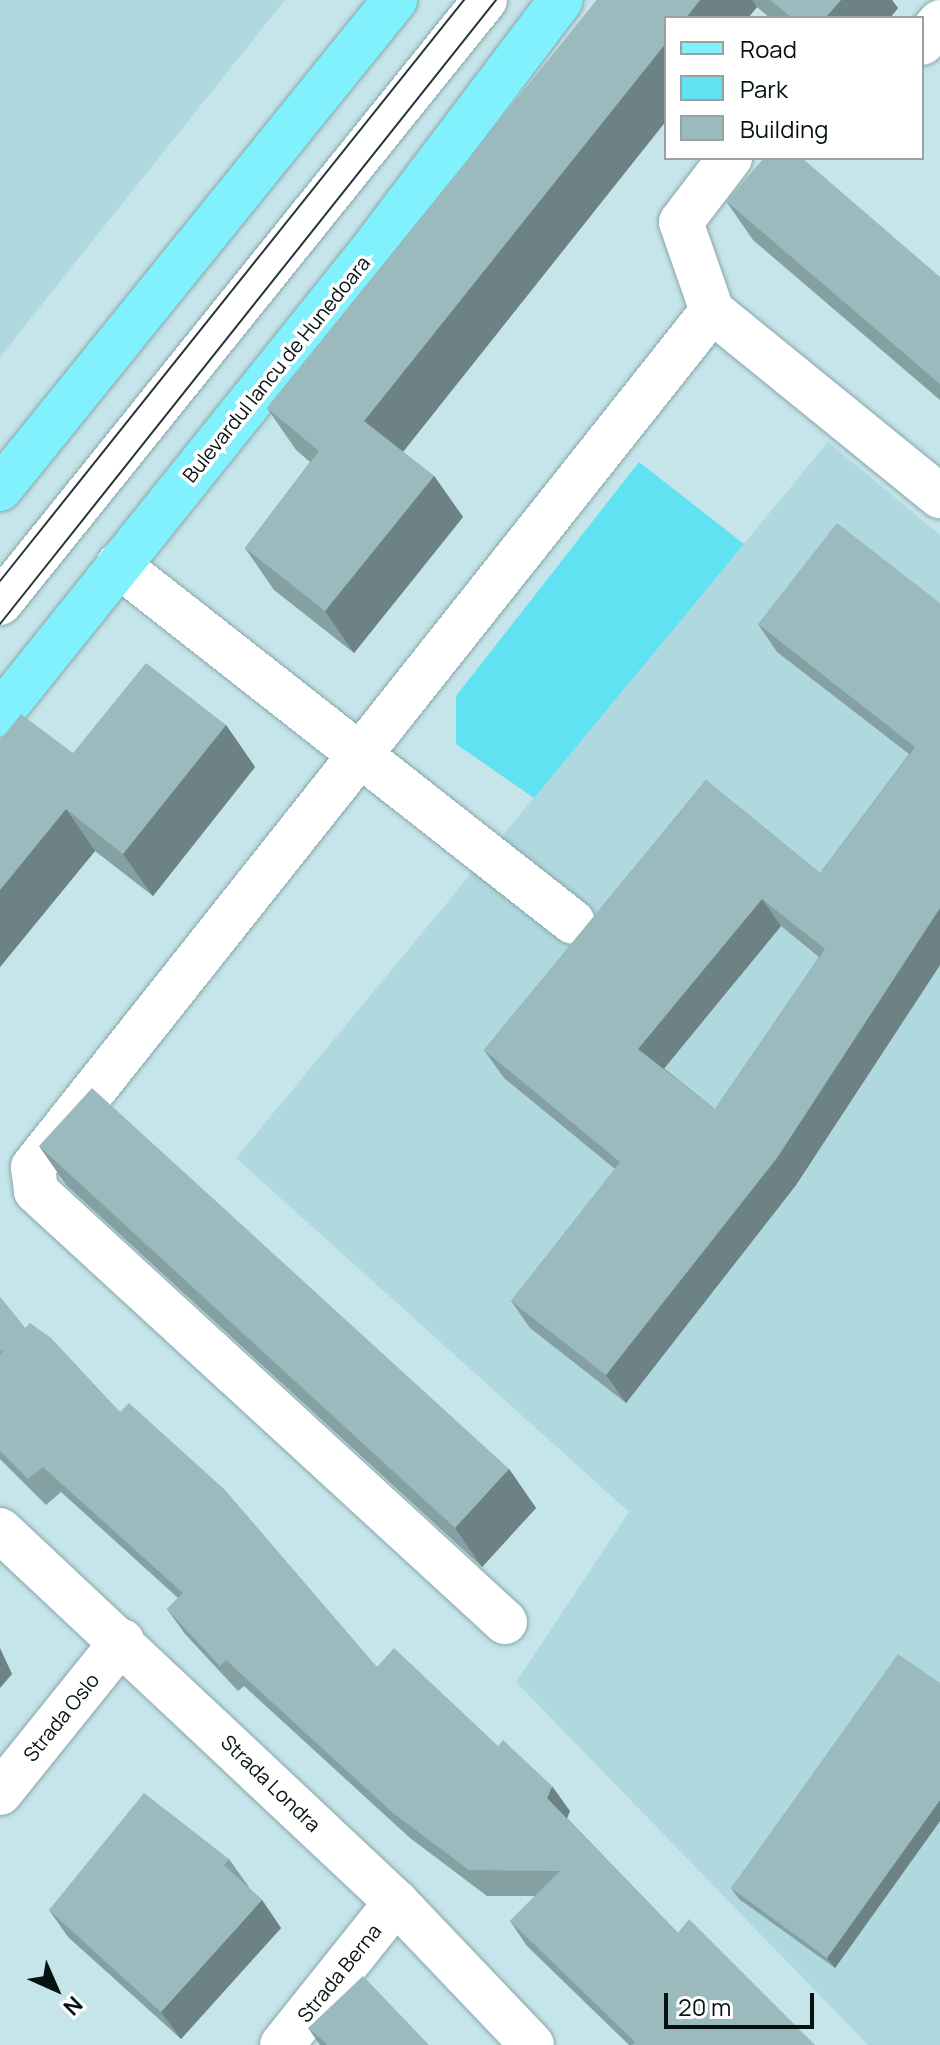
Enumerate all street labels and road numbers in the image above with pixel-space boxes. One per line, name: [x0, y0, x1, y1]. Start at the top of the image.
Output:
street label: Bulevardul Iancu de Hunedoara: [177, 251, 375, 487]
street label: Strada Oslo: [18, 1668, 104, 1766]
street label: Strada Londra: [216, 1730, 326, 1836]
street label: Strada Berna: [292, 1919, 386, 2027]

